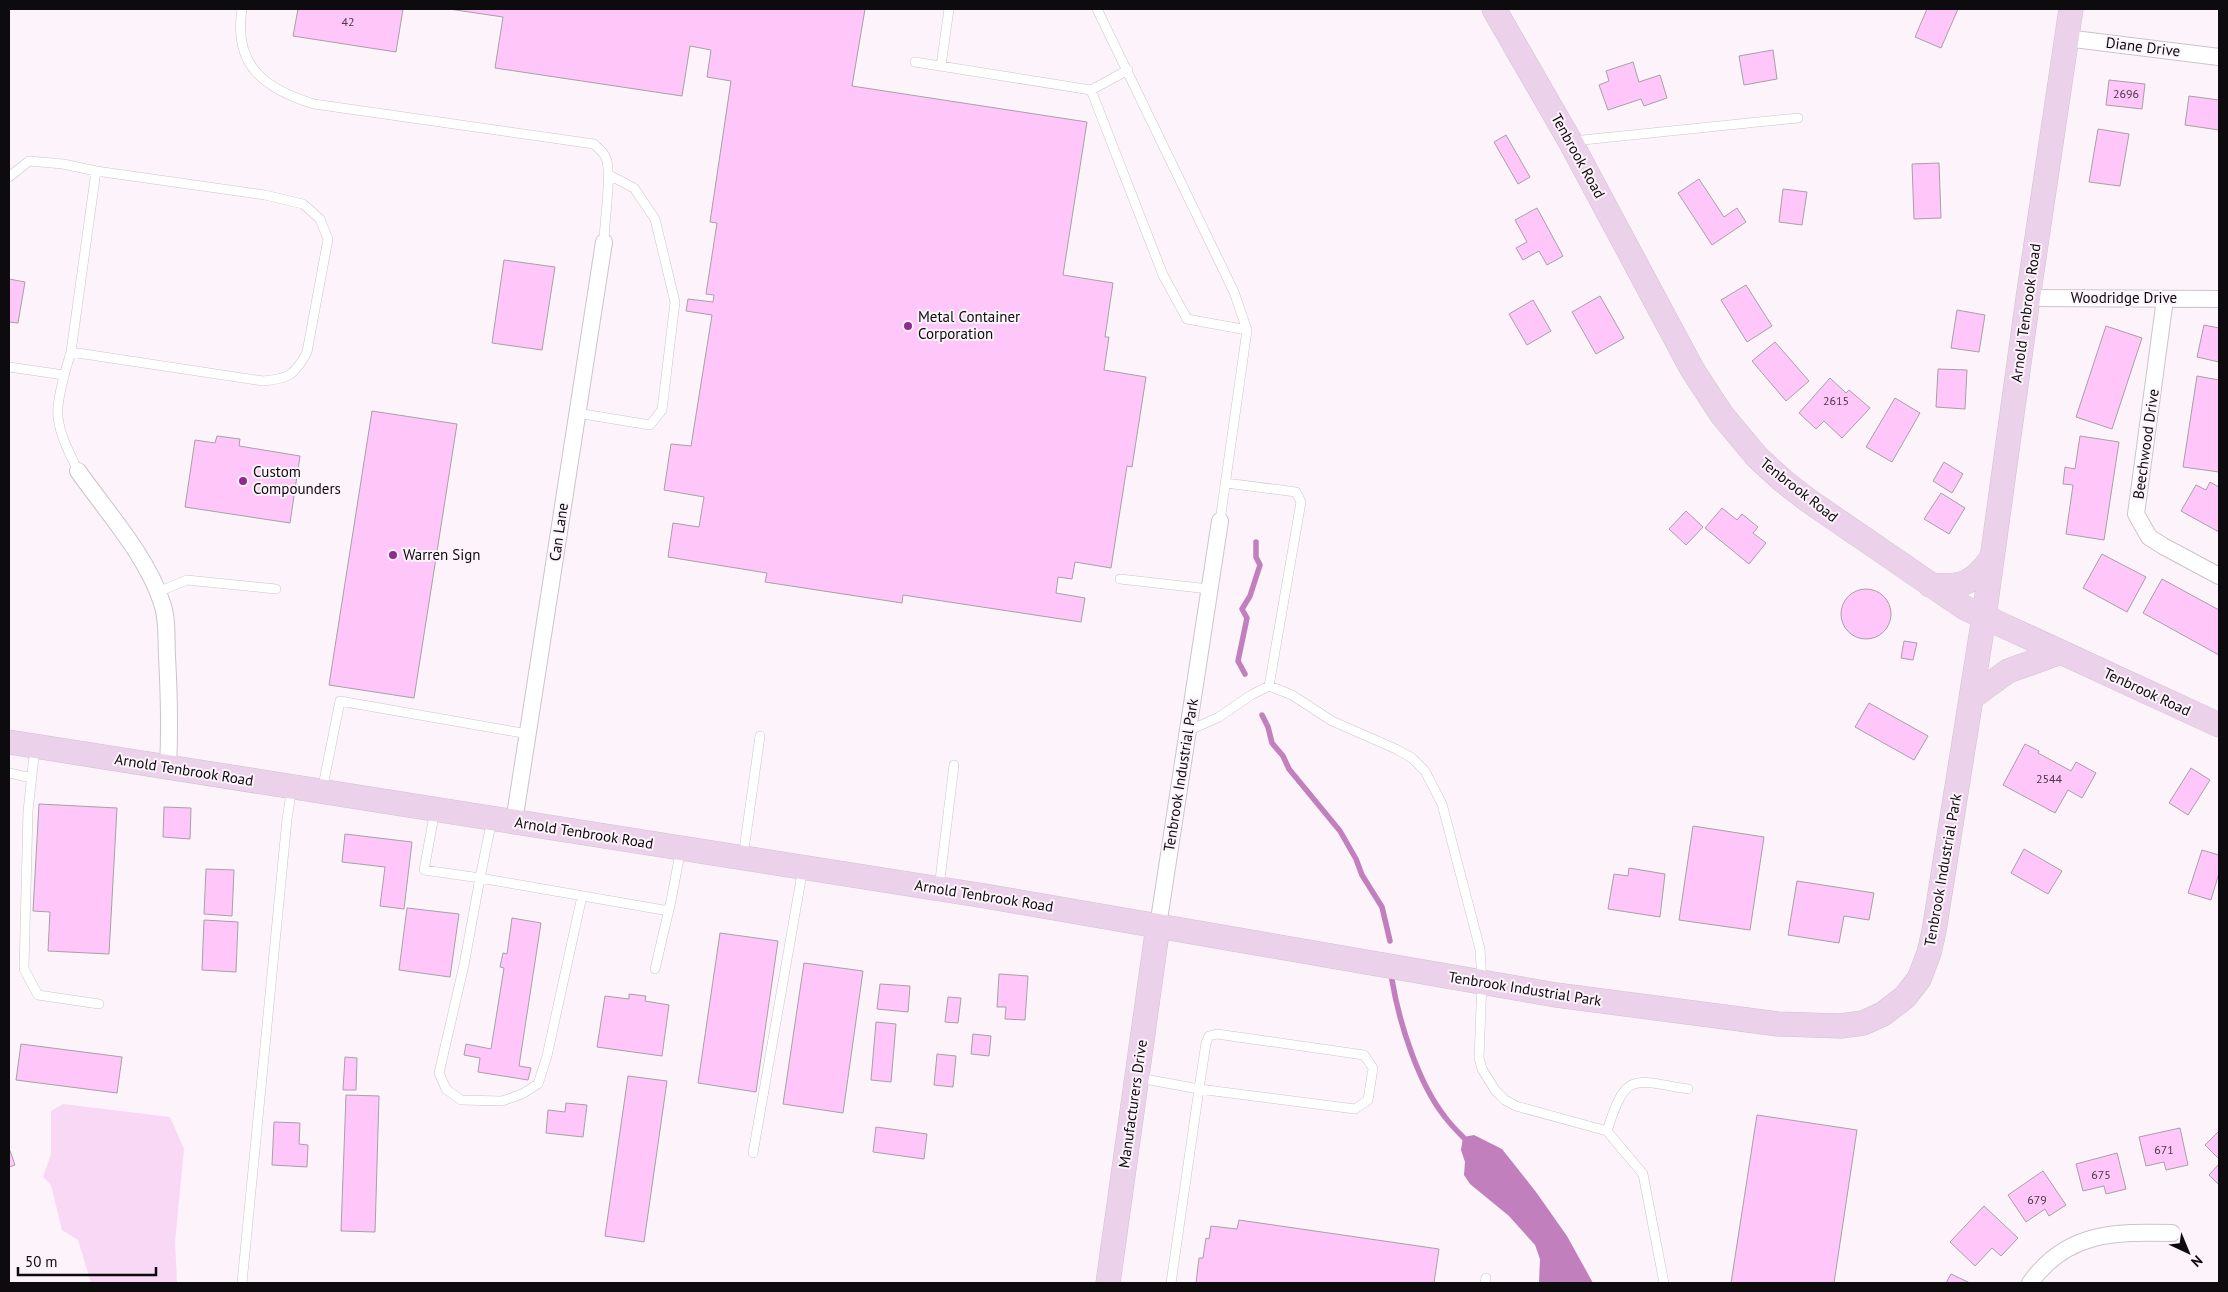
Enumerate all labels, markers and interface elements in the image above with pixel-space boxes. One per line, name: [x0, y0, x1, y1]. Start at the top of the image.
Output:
house number: 42: [341, 14, 355, 29]
street label: Diane Drive: [2105, 33, 2181, 60]
house number: 2696: [2113, 86, 2139, 101]
street label: Tenbrook Road: [1547, 110, 1610, 201]
street label: Arnold Tenbrook Road: [2006, 242, 2045, 384]
street label: Woodridge Drive: [2071, 288, 2177, 307]
place label: Metal Container Corporation: [918, 307, 1020, 343]
marker: Metal Container Corporation: [902, 320, 914, 332]
street label: Beechwood Drive: [2128, 388, 2163, 500]
house number: 2615: [1823, 393, 1849, 408]
street label: Tenbrook Road: [1756, 453, 1842, 526]
place label: Custom Compounders: [253, 462, 341, 498]
marker: Custom Compounders: [237, 475, 249, 487]
street label: Can Lane: [545, 502, 572, 562]
place label: Warren Sign: [403, 545, 481, 564]
marker: Warren Sign: [387, 549, 399, 561]
street label: Tenbrook Road: [2101, 663, 2194, 720]
street label: Tenbrook Industrial Park: [1159, 696, 1202, 853]
street label: Arnold Tenbrook Road: [113, 749, 255, 790]
house number: 2544: [2036, 771, 2063, 786]
street label: Tenbrook Industrial Park: [1920, 791, 1965, 948]
street label: Arnold Tenbrook Road: [513, 812, 655, 853]
street label: Arnold Tenbrook Road: [913, 875, 1055, 916]
street label: Tenbrook Industrial Park: [1447, 967, 1604, 1010]
street label: Manufacturers Drive: [1114, 1038, 1151, 1169]
house number: 671: [2154, 1142, 2174, 1157]
house number: 675: [2091, 1167, 2111, 1182]
house number: 679: [2027, 1192, 2047, 1207]
north arrow: [2163, 1227, 2213, 1277]
scale bar: [18, 1244, 155, 1276]
text: 50 m: [25, 1252, 58, 1271]
text: N: [2187, 1252, 2207, 1271]

